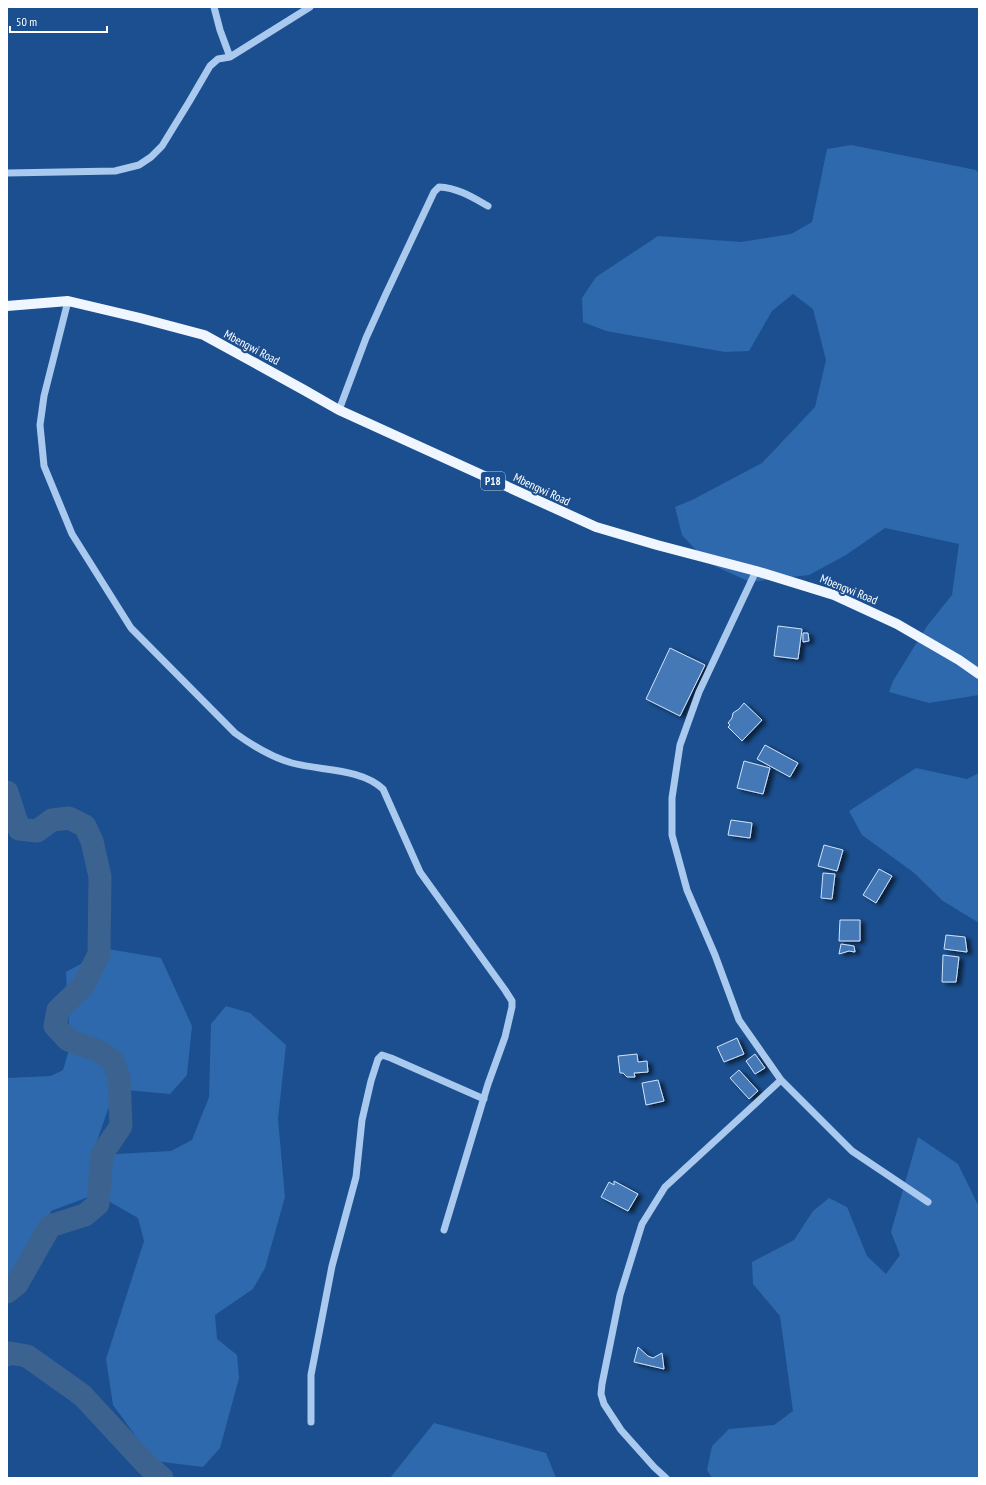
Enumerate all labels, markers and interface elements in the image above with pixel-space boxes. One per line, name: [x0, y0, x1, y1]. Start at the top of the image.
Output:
scale bar: [10, 8, 107, 34]
text: 50 m: [16, 14, 37, 29]
street label: Mbengwi Road: [222, 326, 282, 368]
street label: Mbengwi Road: [511, 469, 573, 509]
road number: P18: [481, 472, 505, 490]
street label: Mbengwi Road: [818, 571, 880, 607]

